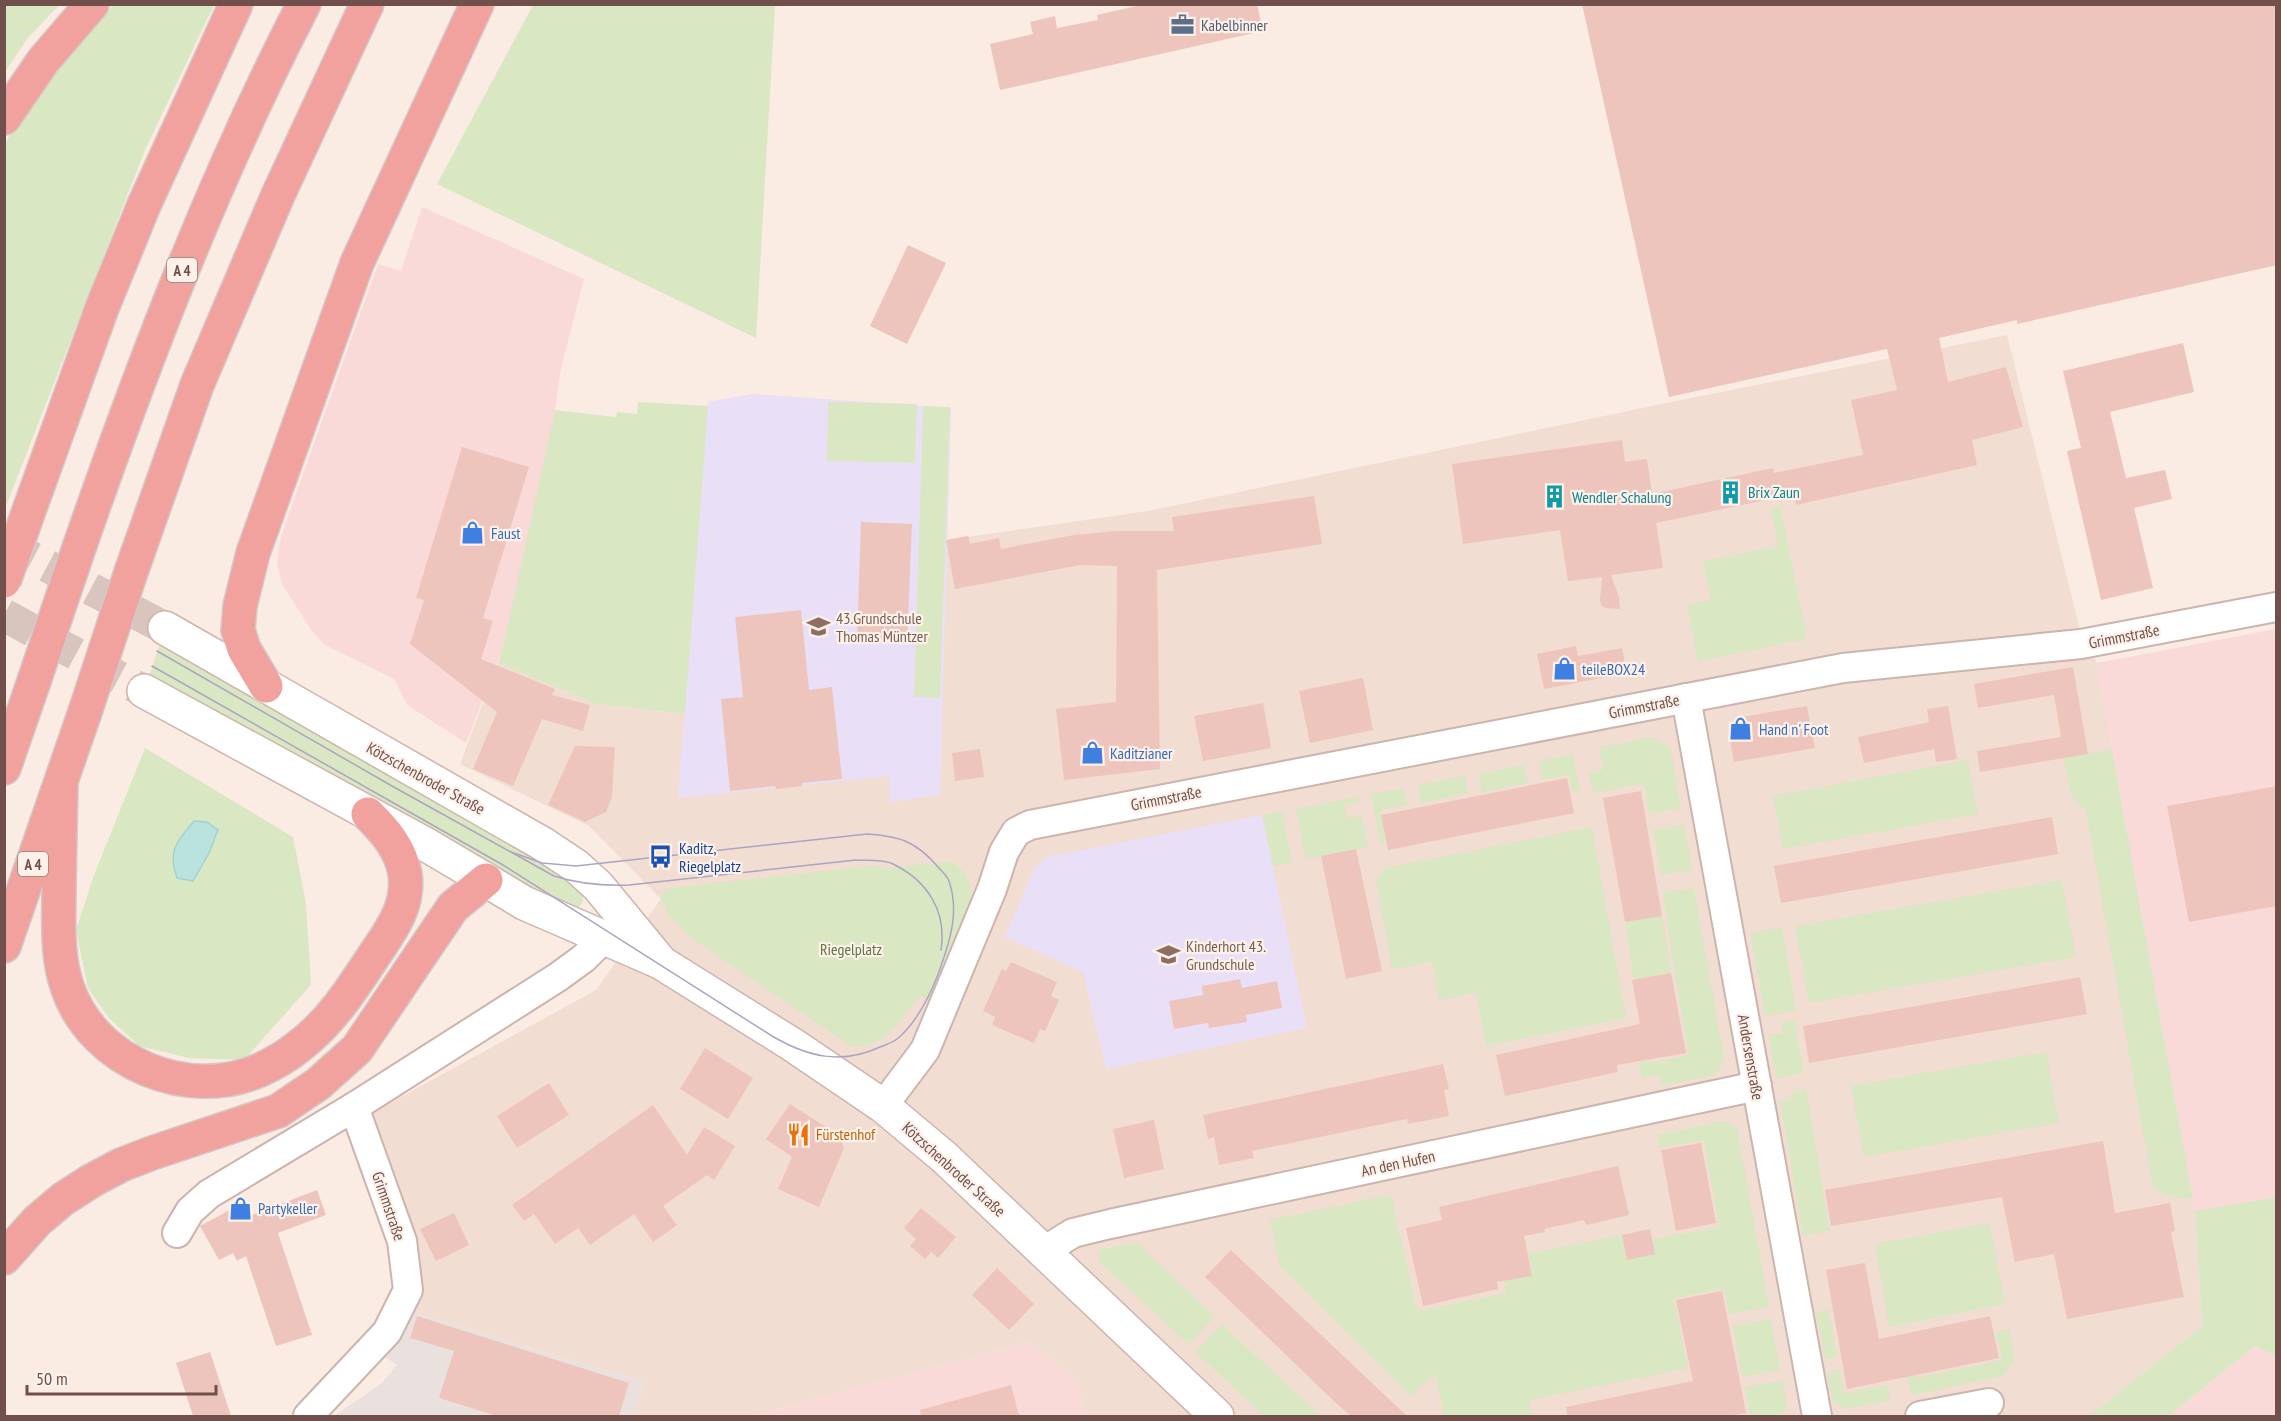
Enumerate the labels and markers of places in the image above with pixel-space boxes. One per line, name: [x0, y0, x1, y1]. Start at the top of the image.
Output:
office icon: Kabelbinner: [1170, 12, 1196, 38]
place label: Kabelbinner: [1201, 15, 1268, 35]
building icon: Brix Zaun: [1717, 479, 1743, 505]
place label: Brix Zaun: [1748, 482, 1800, 502]
building icon: Wendler Schalung: [1541, 484, 1567, 510]
place label: Wendler Schalung: [1572, 487, 1671, 507]
shop icon: Faust: [460, 520, 486, 546]
place label: Faust: [491, 523, 521, 543]
place label: 43.Grundschule Thomas Müntzer: [836, 608, 928, 646]
school or university icon: 43.Grundschule Thomas Müntzer: [805, 614, 831, 640]
shop icon: teileBOX24: [1551, 656, 1577, 682]
place label: teileBOX24: [1582, 659, 1645, 679]
shop icon: Hand n' Foot: [1728, 716, 1754, 742]
place label: Hand n' Foot: [1759, 719, 1829, 739]
shop icon: Kaditzianer: [1079, 740, 1105, 766]
place label: Kaditzianer: [1110, 743, 1173, 763]
place label: Kaditz, Riegelplatz: [679, 838, 741, 876]
bus stop icon: Kaditz, Riegelplatz: [648, 844, 674, 870]
place label: Kinderhort 43. Grundschule: [1186, 936, 1266, 974]
school or university icon: Kinderhort 43. Grundschule: [1155, 942, 1181, 968]
restaurant icon: Fürstenhof: [785, 1121, 811, 1147]
place label: Fürstenhof: [816, 1124, 876, 1144]
shop icon: Partykeller: [227, 1195, 253, 1221]
place label: Partykeller: [258, 1198, 318, 1218]

